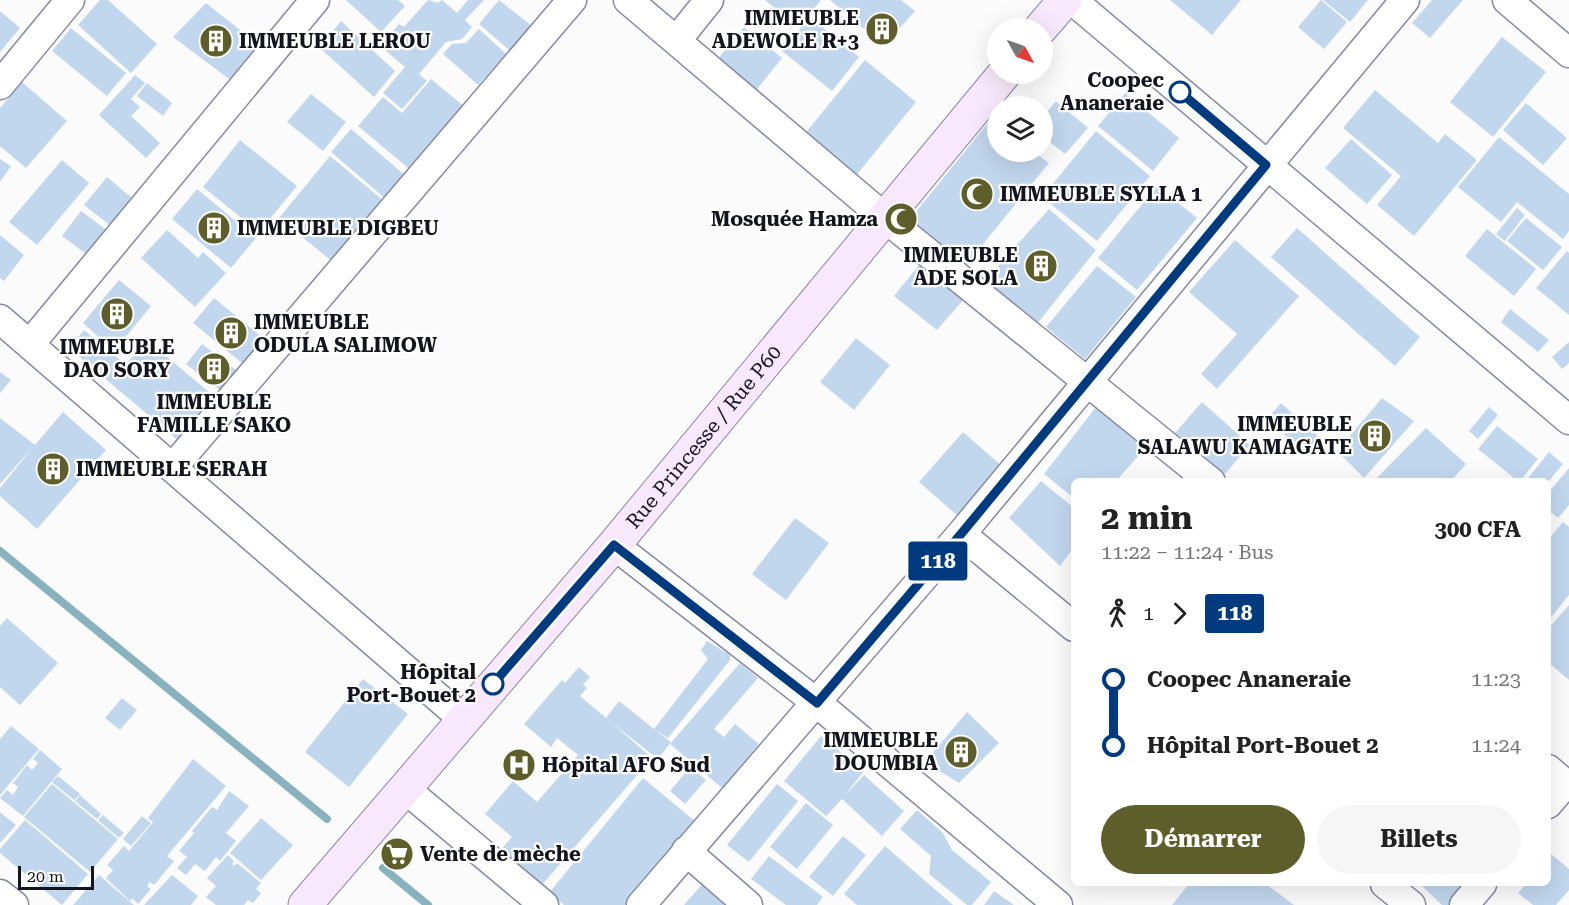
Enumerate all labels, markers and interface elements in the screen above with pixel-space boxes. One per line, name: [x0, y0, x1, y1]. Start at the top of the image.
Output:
place label: IMMEUBLE ADEWOLE R+3: [712, 6, 859, 53]
building icon: IMMEUBLE ADEWOLE R+3: [864, 11, 900, 47]
north arrow: [987, 18, 1053, 84]
map controls: [987, 18, 1053, 162]
building icon: IMMEUBLE LEROU: [198, 23, 234, 59]
place label: IMMEUBLE LEROU: [239, 29, 431, 53]
place label: Coopec Ananeraie: [1060, 68, 1164, 115]
marker: Coopec Ananeraie: [1169, 81, 1191, 103]
button: layers: [987, 96, 1053, 162]
mosque icon: IMMEUBLE SYLLA 1: [959, 176, 995, 212]
place label: IMMEUBLE SYLLA 1: [1000, 182, 1202, 206]
mosque icon: Mosquée Hamza: [883, 201, 919, 237]
place label: Mosquée Hamza: [711, 207, 878, 231]
building icon: IMMEUBLE DIGBEU: [196, 210, 232, 246]
place label: IMMEUBLE DIGBEU: [237, 216, 439, 240]
place label: IMMEUBLE ADE SOLA: [903, 243, 1019, 290]
building icon: IMMEUBLE ADE SOLA: [1023, 248, 1059, 284]
building icon: IMMEUBLE DAO SORY: [99, 296, 135, 332]
place label: IMMEUBLE ODULA SALIMOW: [254, 310, 437, 357]
building icon: IMMEUBLE ODULA SALIMOW: [213, 315, 249, 351]
place label: IMMEUBLE DAO SORY: [60, 335, 174, 382]
street label: Rue Princesse / Rue P60: [621, 340, 786, 533]
building icon: IMMEUBLE FAMILLE SAKO: [196, 351, 232, 387]
place label: IMMEUBLE FAMILLE SAKO: [137, 390, 291, 437]
place label: IMMEUBLE SALAWU KAMAGATE: [1138, 412, 1352, 459]
building icon: IMMEUBLE SALAWU KAMAGATE: [1357, 418, 1393, 454]
building icon: IMMEUBLE SERAH: [35, 451, 71, 487]
place label: IMMEUBLE SERAH: [76, 457, 267, 481]
text: 2 min: [1101, 498, 1193, 537]
text: 300 CFA: [1435, 517, 1521, 542]
text: 11:22 – 11:24 · Bus: [1101, 540, 1273, 564]
line badge: 118: [904, 542, 972, 580]
text: 118: [920, 549, 956, 573]
icon: walk: [1101, 597, 1134, 630]
icon: forward: [1163, 597, 1196, 630]
text: 1: [1143, 601, 1154, 625]
text: 118: [1217, 601, 1252, 625]
place label: Hôpital Port-Bouet 2: [346, 660, 476, 707]
text: Coopec Ananeraie: [1147, 667, 1351, 692]
text: 11:23: [1471, 667, 1521, 691]
marker: Hôpital Port-Bouet 2: [482, 673, 504, 695]
place label: IMMEUBLE DOUMBIA: [823, 728, 939, 775]
text: Hôpital Port-Bouet 2: [1147, 733, 1379, 758]
text: 11:24: [1471, 733, 1521, 757]
building icon: IMMEUBLE DOUMBIA: [943, 734, 979, 770]
hospital icon: Hôpital AFO Sud: [501, 747, 537, 783]
place label: Hôpital AFO Sud: [542, 753, 710, 777]
button: Démarrer: [1101, 805, 1305, 874]
button: Billets: [1317, 805, 1521, 874]
supermarket icon: Vente de mèche: [379, 836, 415, 872]
place label: Vente de mèche: [420, 842, 581, 866]
scale bar: [18, 863, 94, 890]
text: 20 m: [27, 867, 64, 886]

